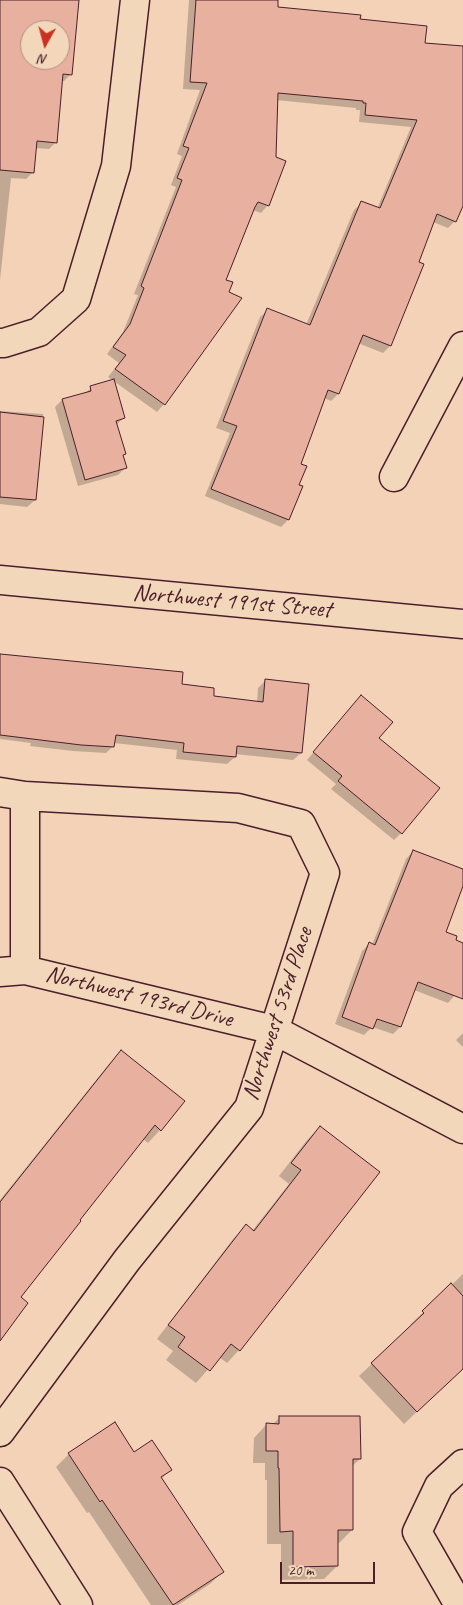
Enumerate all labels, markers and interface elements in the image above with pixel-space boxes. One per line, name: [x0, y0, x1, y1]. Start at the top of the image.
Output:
north arrow: [20, 20, 70, 70]
text: N: [38, 50, 49, 68]
street label: Northwest 191st Street: [132, 579, 332, 625]
street label: Northwest 53rd Place: [236, 924, 320, 1104]
street label: Northwest 193rd Drive: [42, 960, 236, 1034]
scale bar: [283, 1552, 378, 1584]
text: 20 m: [288, 1561, 314, 1580]

